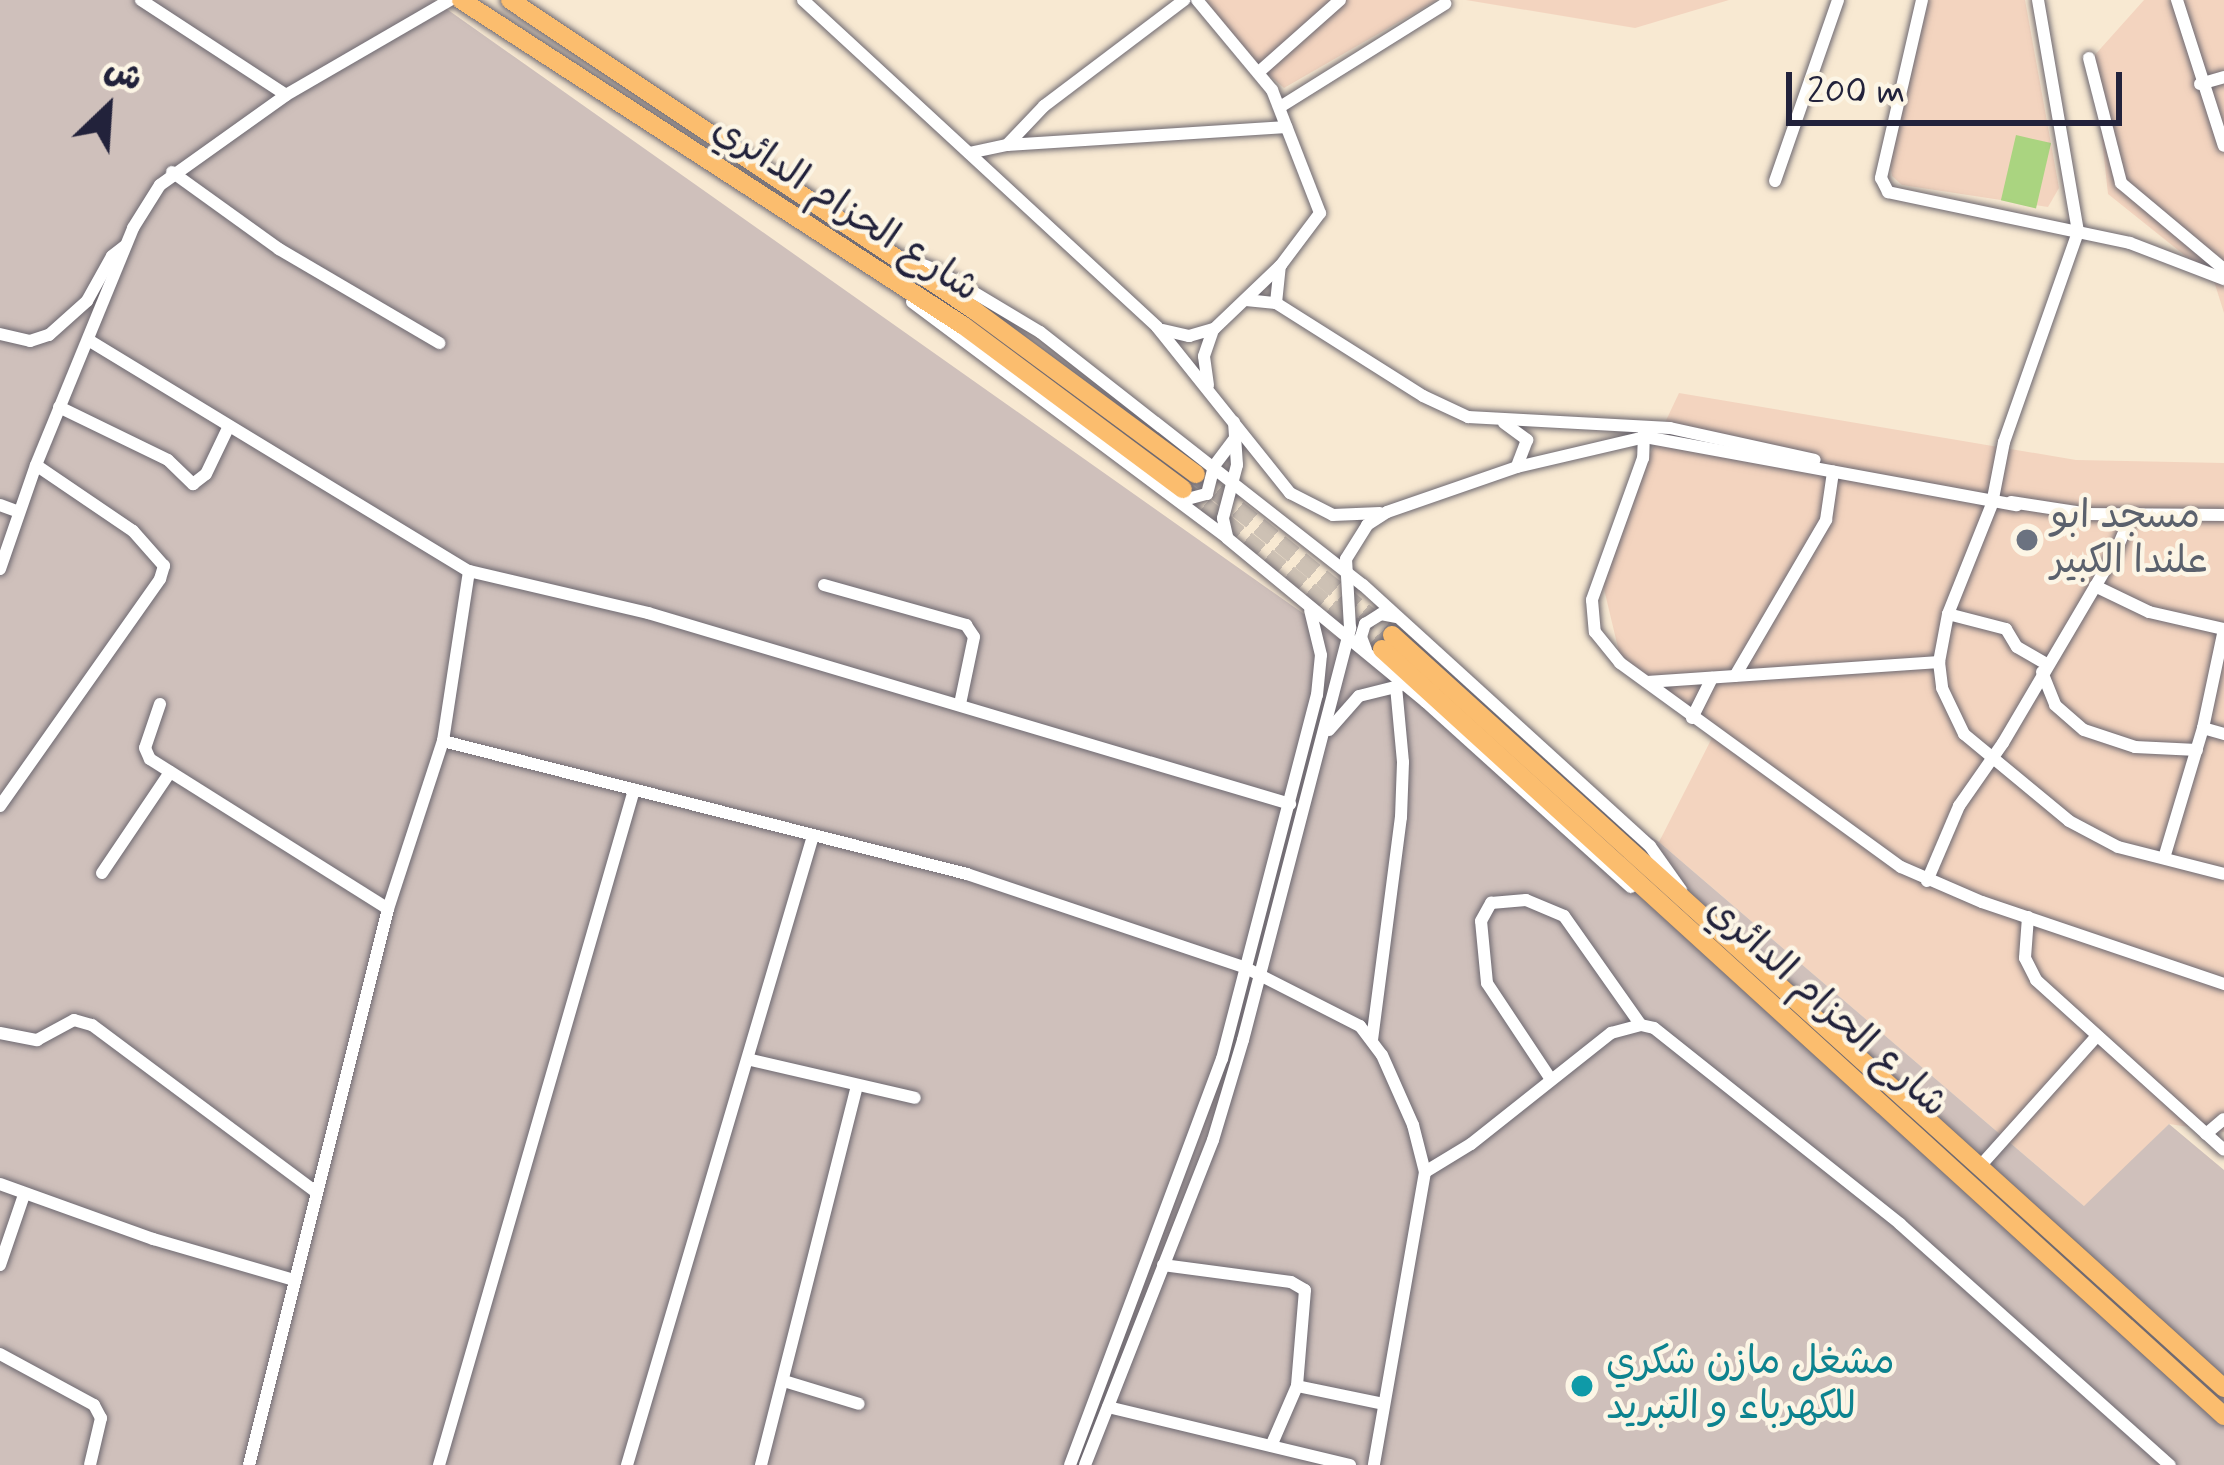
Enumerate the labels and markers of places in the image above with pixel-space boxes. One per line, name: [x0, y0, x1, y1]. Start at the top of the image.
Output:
place label: مسجد ابو علندا الكبير: [2051, 495, 2209, 586]
marker: مسجد ابو علندا الكبير: [2014, 527, 2040, 553]
place label: مشغل مازن شكري للكهرباء و التبريد: [1606, 1341, 1895, 1432]
marker: مشغل مازن شكري للكهرباء و التبريد: [1569, 1373, 1595, 1399]

